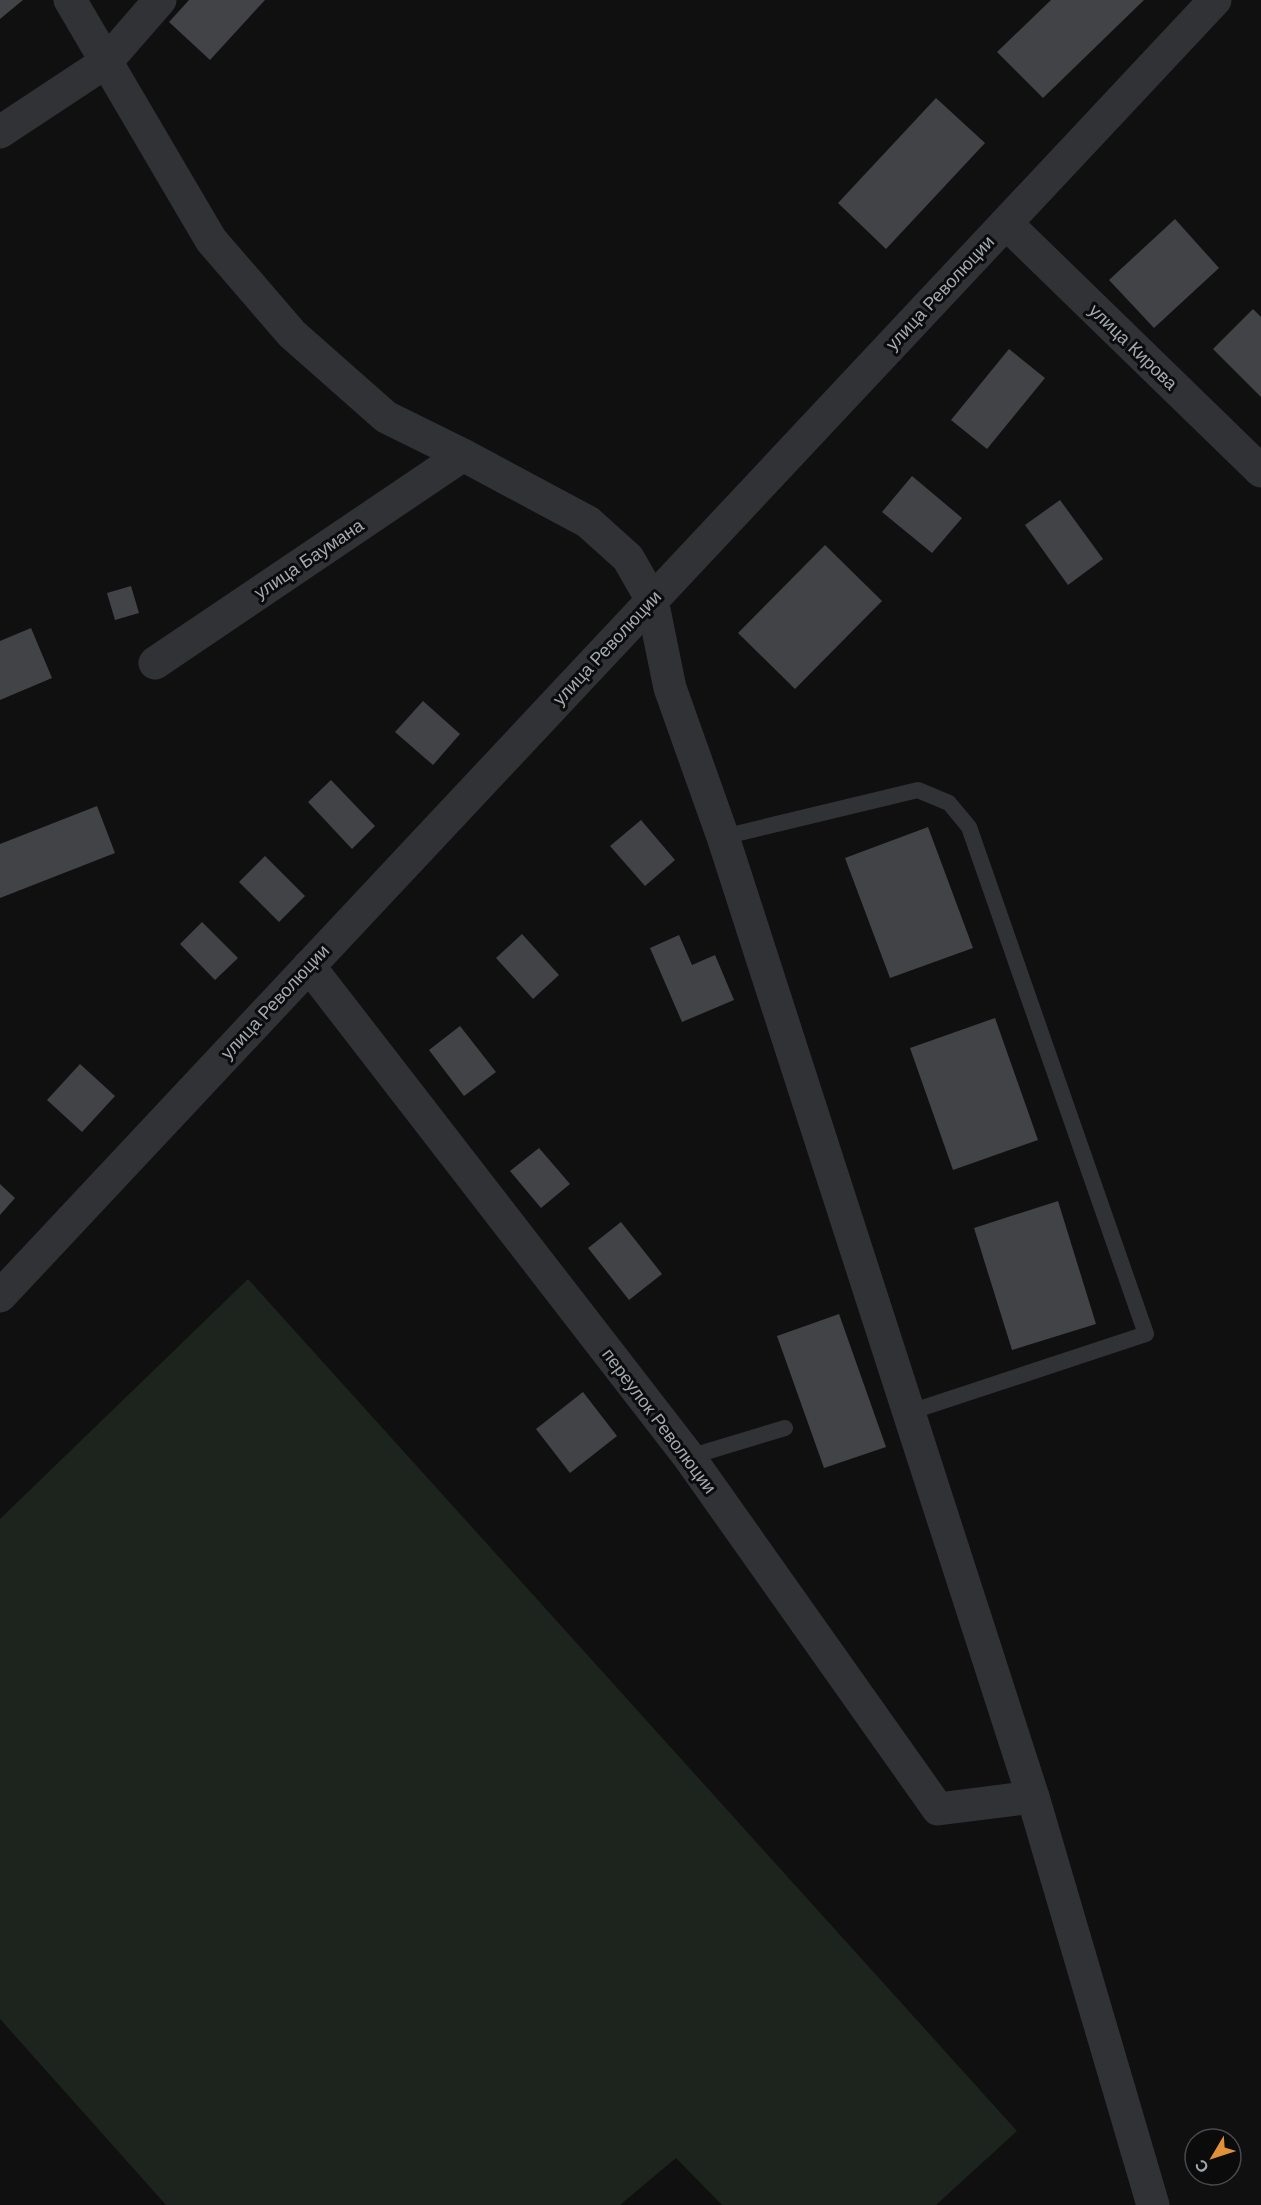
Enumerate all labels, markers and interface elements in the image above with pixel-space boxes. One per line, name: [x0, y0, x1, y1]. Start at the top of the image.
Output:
street label: улица Революции: [882, 232, 998, 354]
street label: улица Кирова: [1085, 300, 1182, 395]
street label: улица Баумана: [251, 515, 368, 603]
street label: улица Революции: [549, 587, 665, 709]
street label: улица Революции: [217, 941, 333, 1063]
street label: переулок Революции: [598, 1345, 720, 1497]
north arrow: [1183, 2127, 1243, 2187]
text: С: [1191, 2156, 1212, 2176]

